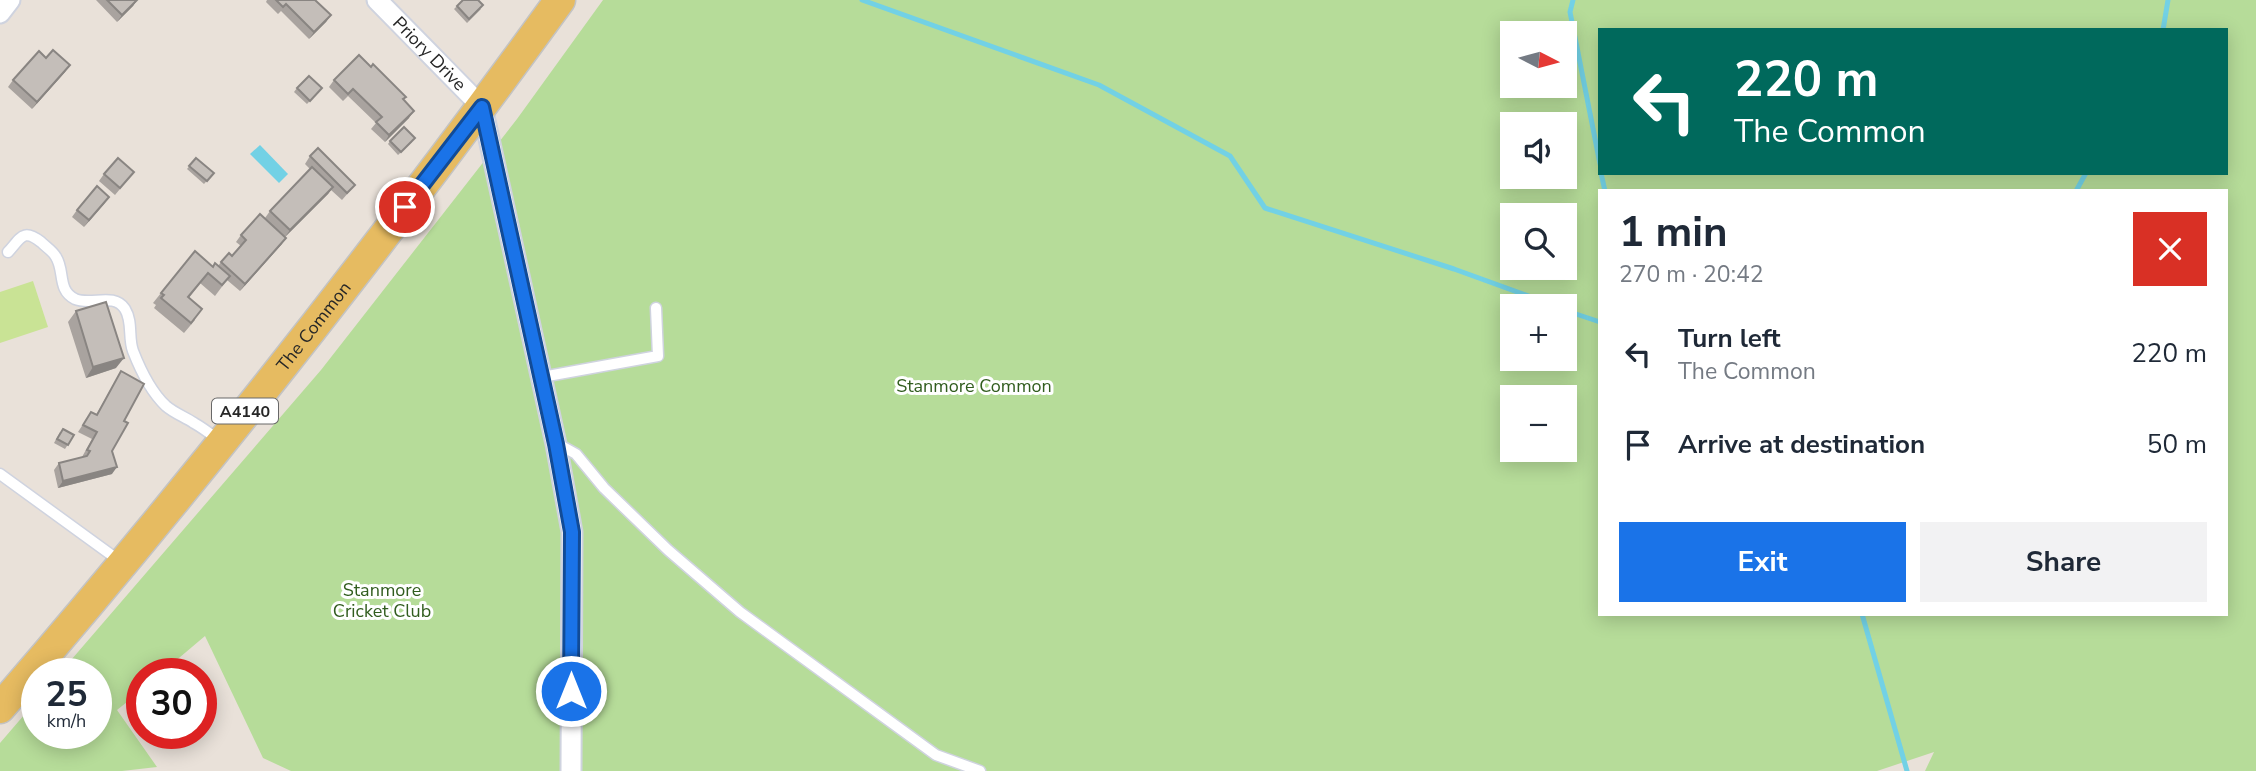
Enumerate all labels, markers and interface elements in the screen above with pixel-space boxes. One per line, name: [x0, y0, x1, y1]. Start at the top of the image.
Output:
street label: Priory Drive: [388, 11, 472, 96]
north arrow: [1500, 21, 1577, 98]
map controls: [1500, 21, 1577, 462]
text: 220 m: [1734, 46, 1878, 113]
icon: left: [1619, 56, 1710, 147]
text: The Common: [1734, 110, 1926, 153]
button: sound: [1500, 112, 1577, 189]
pin: [375, 177, 435, 237]
icon: arrive: [386, 188, 424, 226]
button: search: [1500, 203, 1577, 280]
text: 1 min: [1619, 204, 1728, 261]
button: close: [2133, 212, 2207, 286]
text: 270 m · 20:42: [1619, 259, 1764, 290]
street label: The Common: [271, 277, 356, 376]
button: +: [1500, 294, 1577, 371]
text: Turn left: [1678, 321, 1781, 356]
icon: left: [1619, 335, 1657, 373]
text: 220 m: [2131, 336, 2207, 371]
text: The Common: [1678, 356, 1816, 387]
park label: Stanmore Common: [896, 374, 1052, 398]
button: −: [1500, 385, 1577, 462]
road number: A4140: [212, 398, 278, 424]
icon: arrive: [1619, 426, 1657, 464]
text: Arrive at destination: [1678, 427, 1925, 462]
text: 50 m: [2147, 427, 2207, 462]
button: Exit: [1619, 522, 1906, 602]
button: Share: [1920, 522, 2207, 602]
park label: Stanmore Cricket Club: [333, 578, 431, 623]
position arrow: [534, 654, 608, 728]
speed limit sign: 30: [126, 658, 217, 749]
text: 25: [45, 671, 88, 718]
text: km/h: [47, 709, 86, 733]

